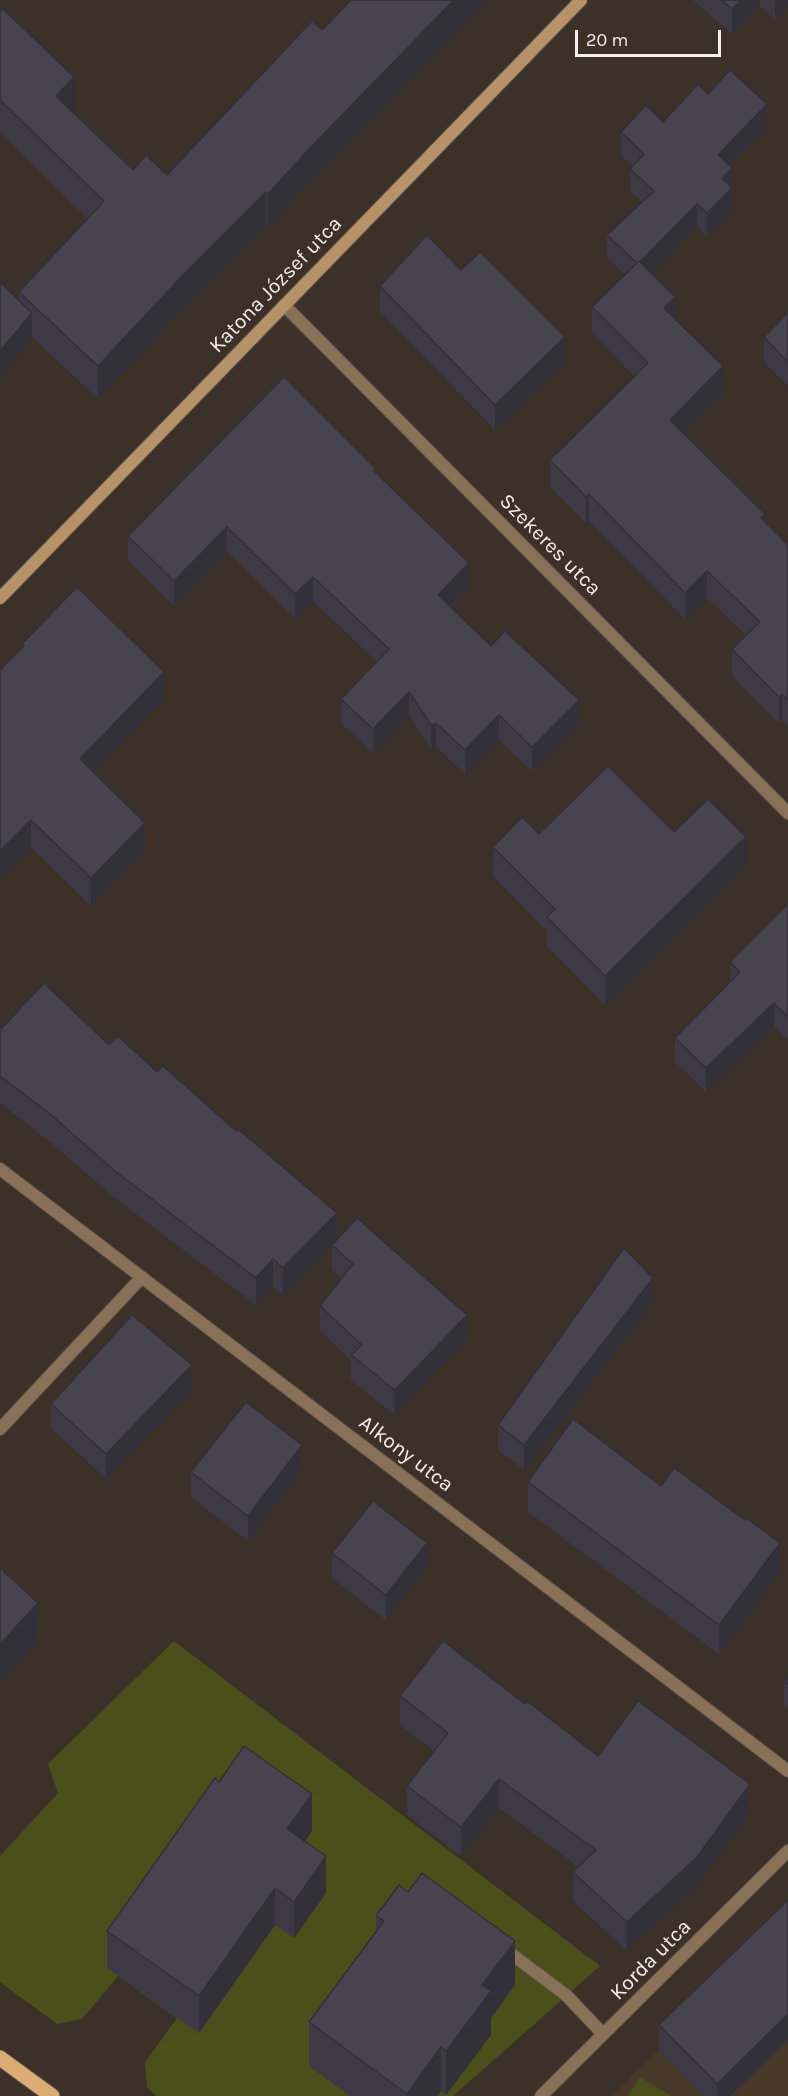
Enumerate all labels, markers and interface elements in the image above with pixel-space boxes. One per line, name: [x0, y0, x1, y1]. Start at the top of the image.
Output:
scale bar: [578, 18, 724, 56]
text: 20 m: [586, 29, 628, 51]
street label: Katona József utca: [204, 212, 348, 358]
street label: Szekeres utca: [494, 489, 606, 601]
street label: Alkony utca: [354, 1410, 458, 1498]
street label: Korda utca: [605, 1914, 697, 2006]

